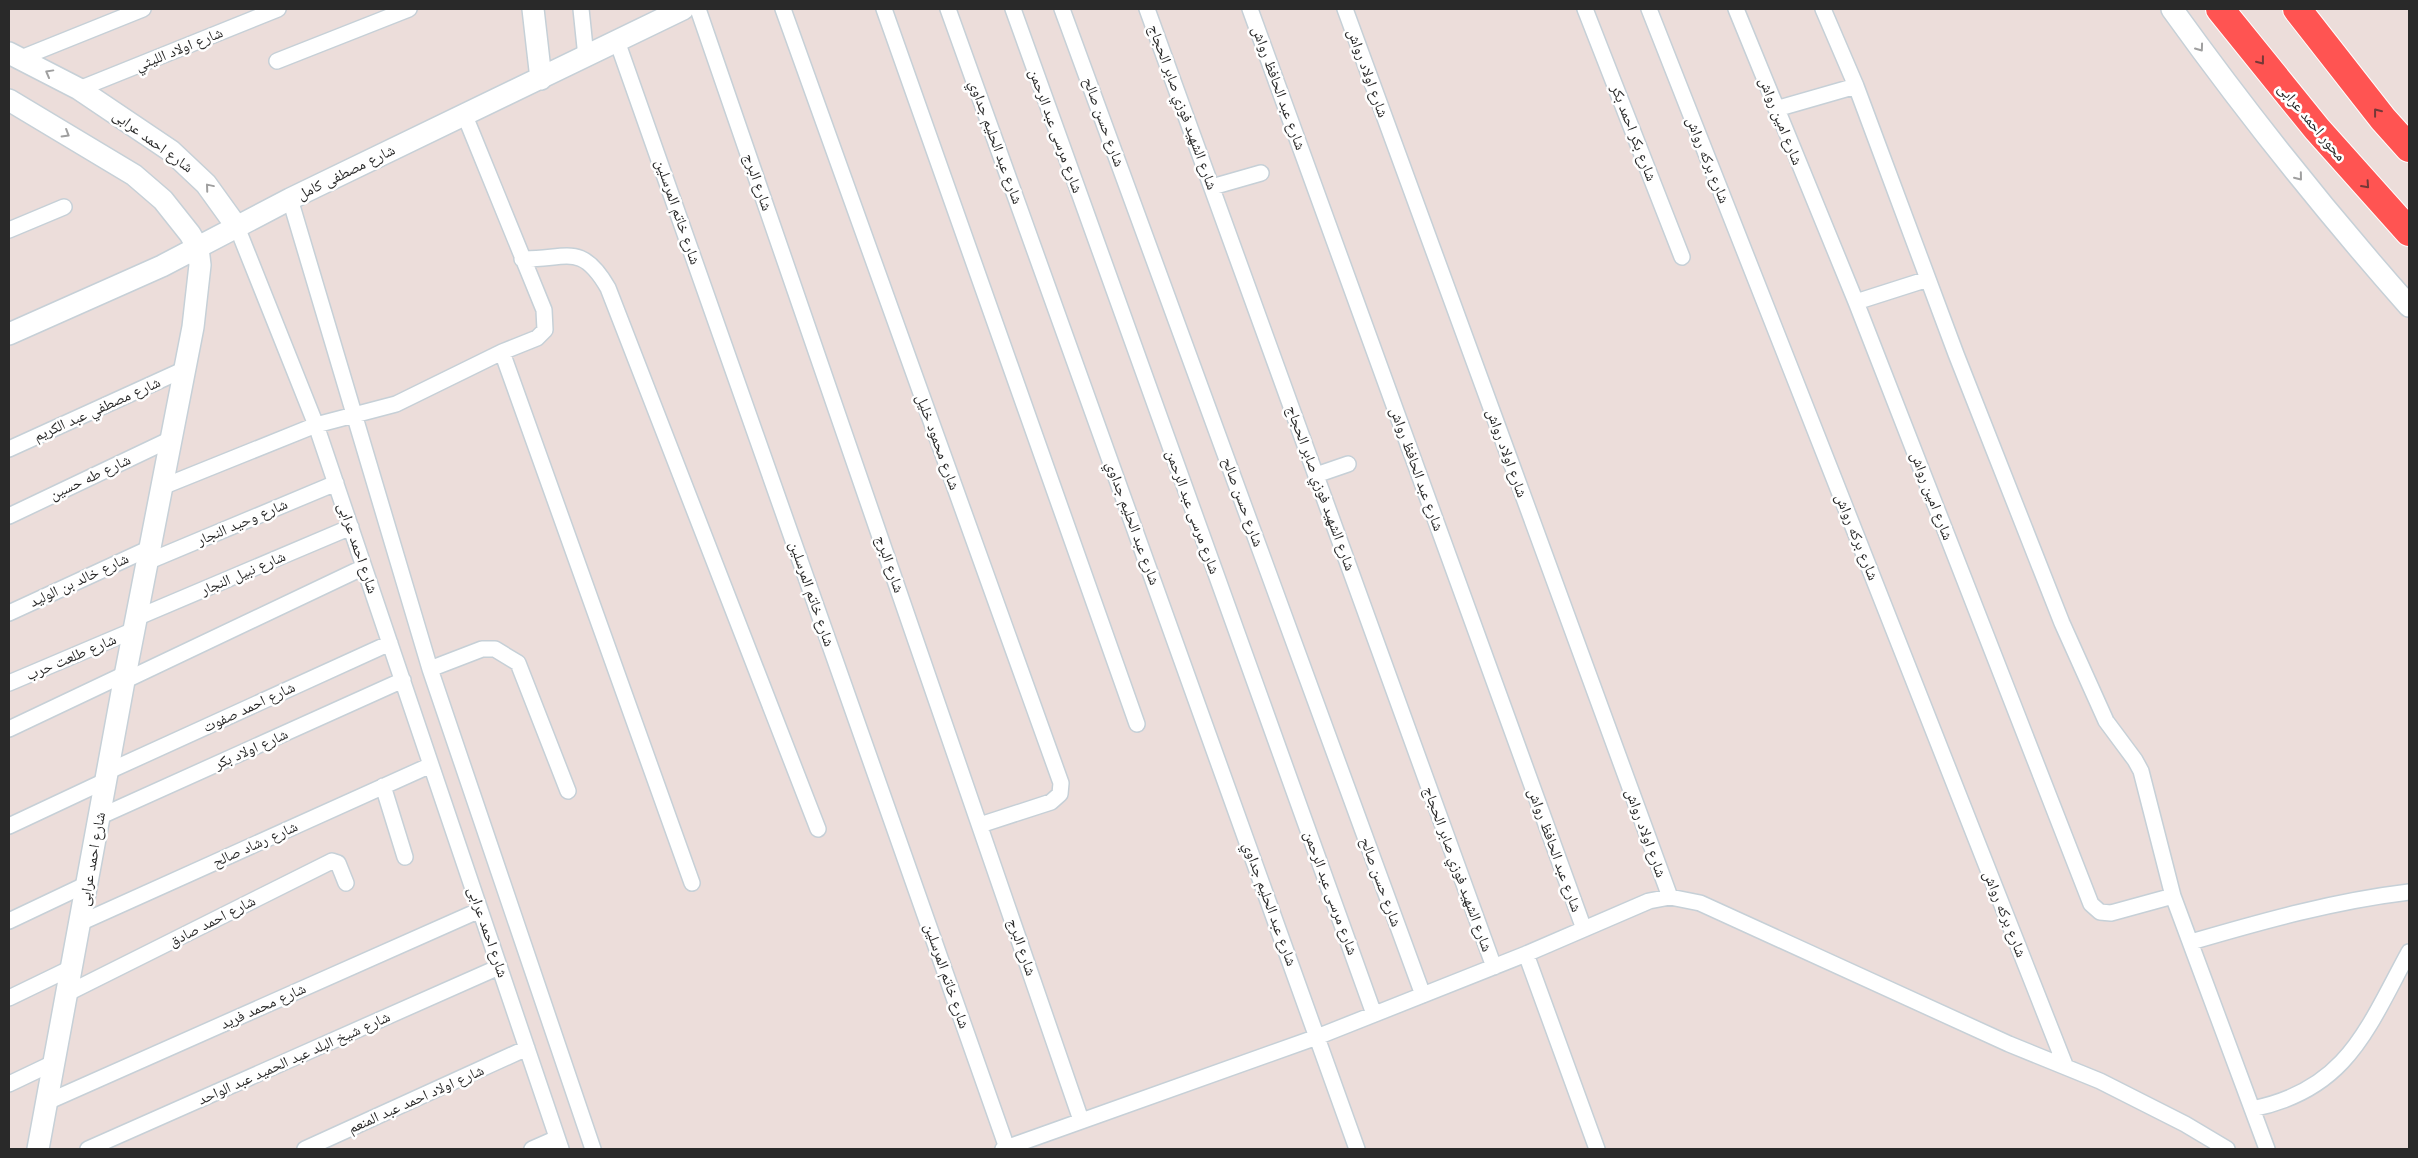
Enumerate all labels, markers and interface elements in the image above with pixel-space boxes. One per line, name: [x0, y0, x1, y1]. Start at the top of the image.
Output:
street label: شارع اولاد الليثي: [132, 22, 227, 77]
street label: شارع الشهيد فوزي صابر الحجاج: [1142, 22, 1222, 193]
street label: شارع عبد الحافظ رواش: [1247, 23, 1311, 153]
street label: شارع اولاد رواش: [1343, 26, 1393, 120]
one-way arrow: [2194, 43, 2203, 52]
one-way arrow: [2256, 55, 2264, 64]
street label: شارع مرسى عبد الرحمن: [1024, 66, 1088, 196]
one-way arrow: [46, 69, 55, 79]
street label: شارع حسن صالح: [1079, 74, 1130, 170]
street label: شارع امين رواش: [1754, 74, 1808, 168]
street label: شارع عبد الحليم جداوي: [963, 77, 1028, 207]
street label: محور احمد عرابى: [2273, 79, 2351, 165]
street label: شارع بكر احمد بكر: [1606, 81, 1662, 184]
street label: شارع احمد عرابى: [109, 105, 197, 177]
one-way arrow: [2374, 108, 2383, 118]
street label: شارع بركه رواش: [1682, 114, 1734, 206]
one-way arrow: [60, 127, 69, 137]
street label: شارع مصطفى كامل: [294, 140, 398, 204]
street label: شارع البرج: [739, 151, 777, 213]
street label: شارع خاتم المرسلين: [651, 157, 705, 267]
one-way arrow: [2294, 171, 2302, 180]
one-way arrow: [2361, 179, 2370, 188]
one-way arrow: [205, 184, 214, 193]
street label: شارع مصطفي عبد الكريم: [30, 372, 165, 448]
street label: شارع محمود خليل: [911, 391, 965, 493]
street label: شارع الشهيد فوزي صابر الحجاج: [1280, 403, 1360, 574]
street label: شارع عبد الحافظ رواش: [1385, 404, 1449, 534]
street label: شارع اولاد رواش: [1482, 406, 1532, 500]
street label: شارع مرسى عبد الرحمن: [1161, 447, 1225, 577]
street label: شارع طه حسين: [46, 449, 134, 505]
street label: شارع امين رواش: [1906, 449, 1958, 543]
street label: شارع حسن صالح: [1218, 454, 1269, 550]
street label: شارع عبد الحليم جداوي: [1100, 458, 1165, 588]
street label: شارع بركه رواش: [1831, 491, 1883, 583]
street label: شارع وحيد النجار: [193, 494, 291, 550]
street label: شارع احمد عرابى: [333, 500, 383, 596]
street label: شارع البرج: [871, 533, 909, 595]
street label: شارع خاتم المرسلين: [785, 539, 839, 649]
street label: شارع نبيل النجار: [197, 546, 289, 600]
street label: شارع خالد بن الوليد: [26, 548, 132, 612]
street label: شارع طلعت حرب: [23, 629, 119, 685]
street label: شارع احمد صفوت: [200, 677, 298, 737]
street label: شارع اولاد بكر: [210, 724, 291, 775]
street label: شارع الشهيد فوزي صابر الحجاج: [1417, 784, 1497, 955]
street label: شارع عبد الحافظ رواش: [1523, 785, 1587, 915]
street label: شارع اولاد رواش: [1621, 786, 1671, 880]
street label: شارع احمد عرابى: [74, 810, 110, 908]
street label: شارع رشاد صالح: [209, 816, 301, 872]
street label: شارع مرسى عبد الرحمن: [1299, 828, 1363, 958]
street label: شارع حسن صالح: [1356, 834, 1407, 930]
street label: شارع عبد الحليم جداوي: [1237, 839, 1302, 969]
street label: شارع بركه رواش: [1979, 868, 2031, 960]
street label: شارع احمد عرابى: [463, 884, 513, 980]
street label: شارع احمد صادق: [165, 890, 259, 951]
street label: شارع البرج: [1003, 916, 1041, 978]
street label: شارع خاتم المرسلين: [920, 921, 974, 1031]
street label: شارع محمد فريد: [217, 978, 309, 1034]
street label: شارع شيخ البلد عبد الحميد عبد الواحد: [195, 1006, 393, 1110]
street label: شارع اولاد احمد عبد المنعم: [345, 1060, 487, 1138]

